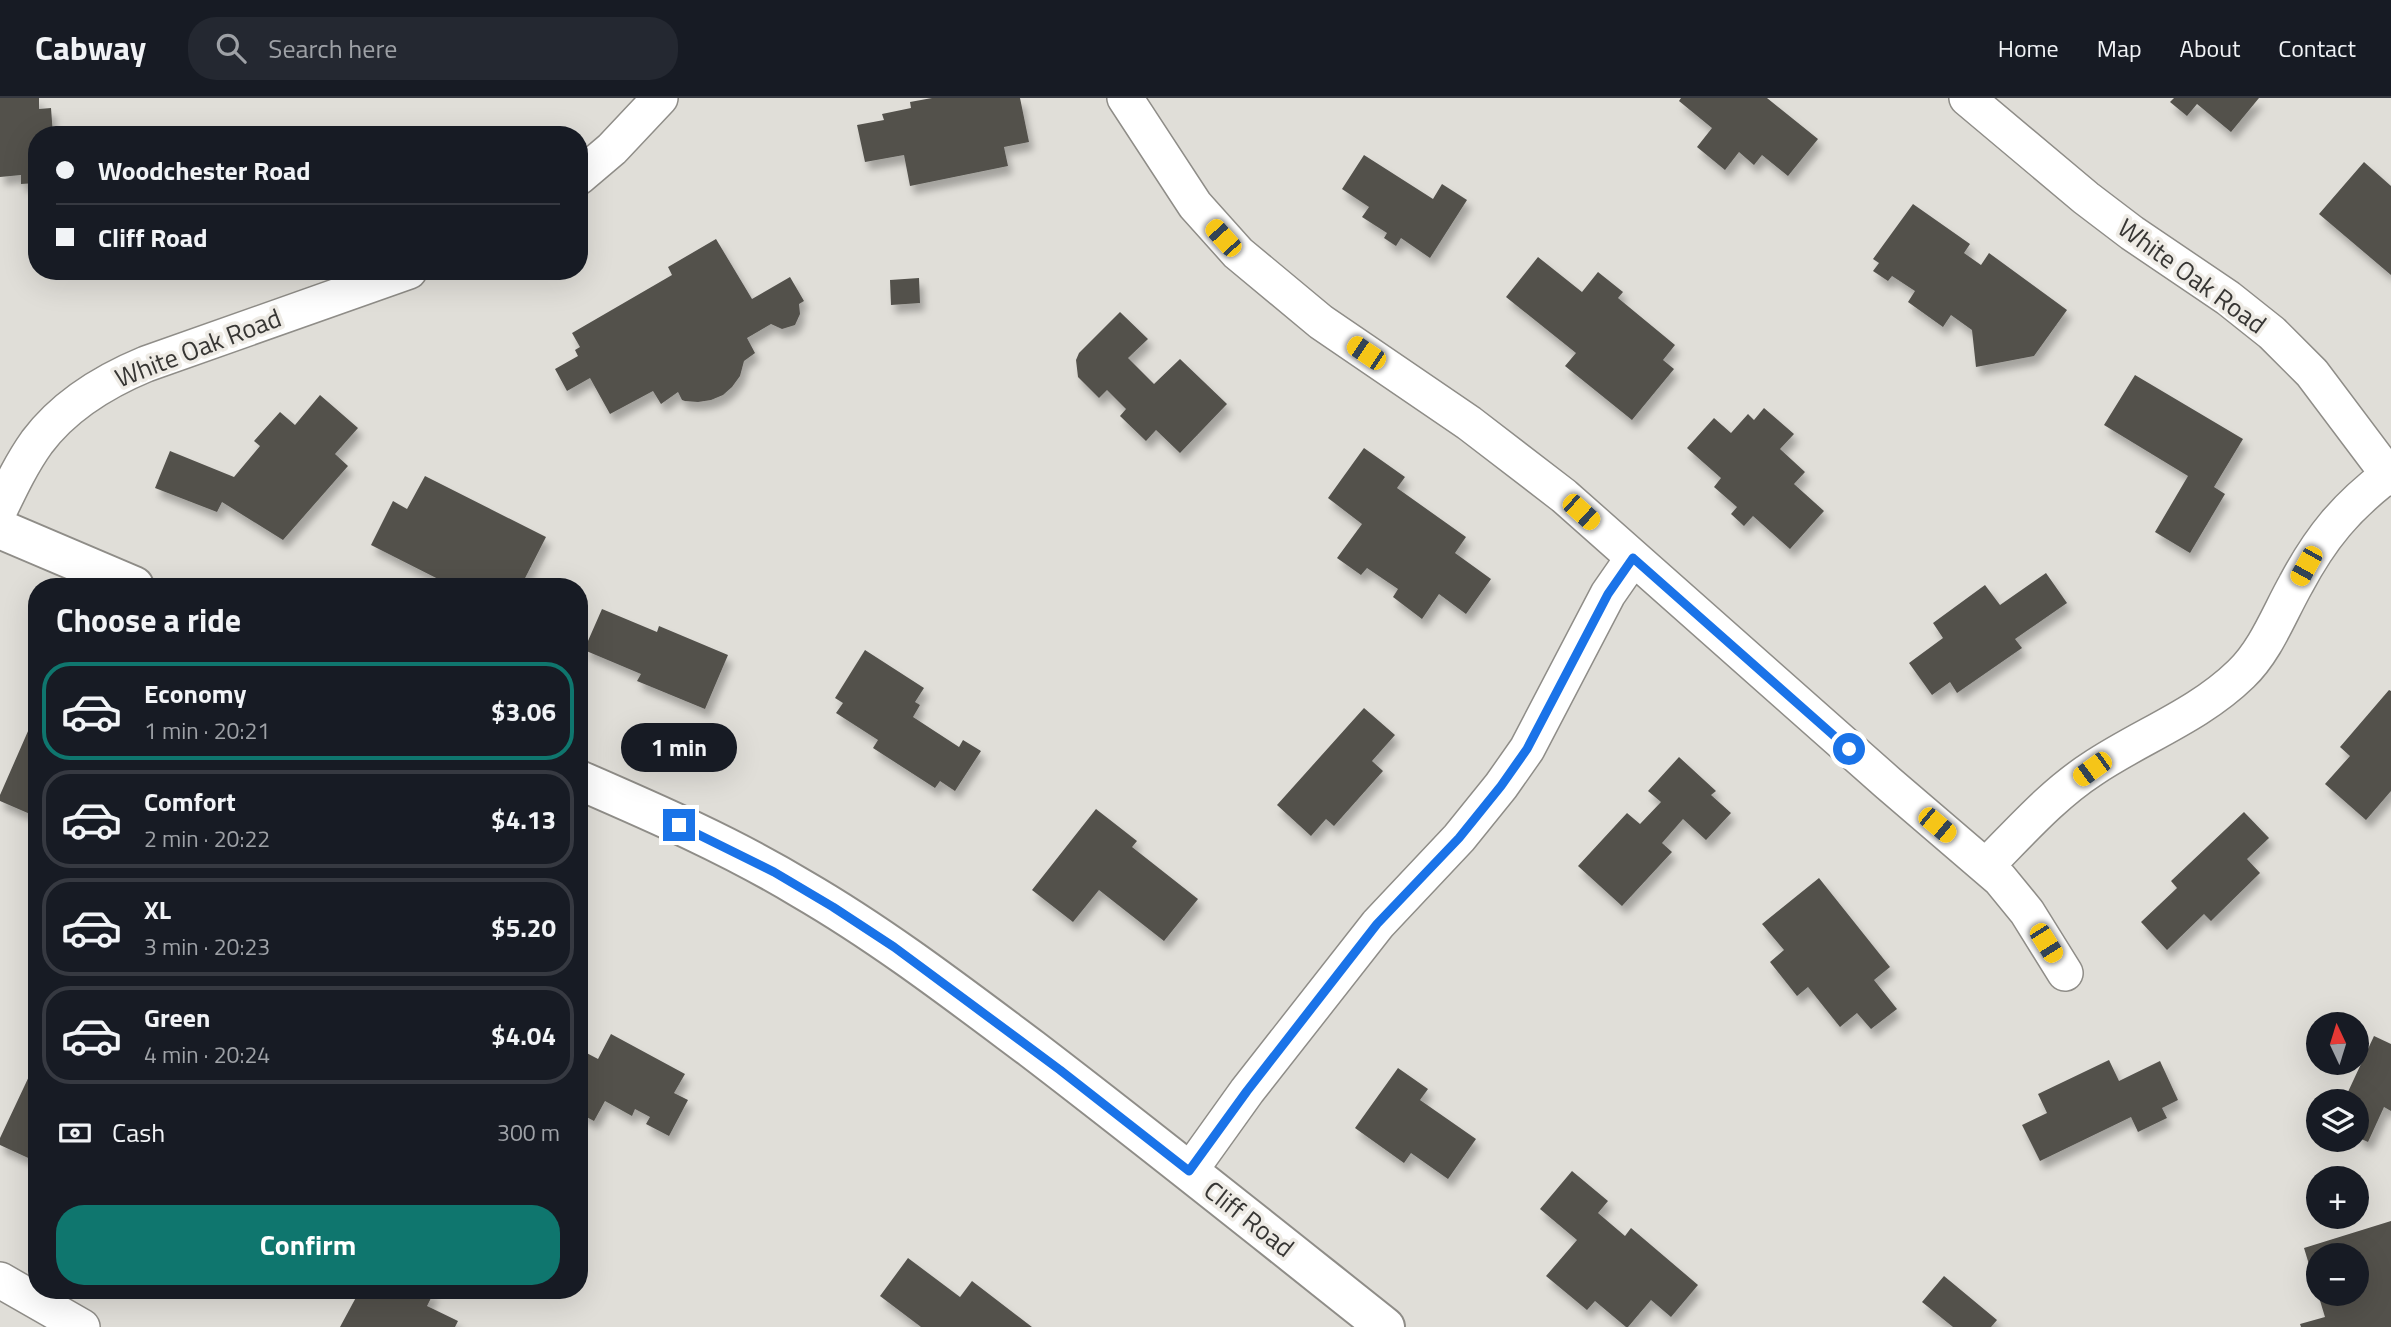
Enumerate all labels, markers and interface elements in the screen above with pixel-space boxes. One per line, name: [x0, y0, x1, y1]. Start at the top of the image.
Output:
search box: [188, 17, 678, 80]
text: Cabway: [35, 23, 146, 73]
icon: search: [212, 29, 250, 67]
text: Search here: [268, 29, 397, 68]
text: Home: [1998, 30, 2059, 66]
text: Map: [2097, 30, 2142, 66]
text: About: [2180, 30, 2240, 66]
text: Contact: [2278, 30, 2356, 66]
text: Woodchester Road: [98, 151, 311, 190]
street label: White Oak Road: [2110, 208, 2275, 343]
car: [1202, 215, 1245, 261]
text: Cliff Road: [98, 218, 207, 257]
street label: White Oak Road: [109, 298, 287, 397]
car: [1343, 333, 1390, 373]
car: [1559, 490, 1604, 534]
car: [2287, 543, 2326, 589]
text: Choose a ride: [56, 596, 241, 644]
text: Economy: [144, 674, 246, 713]
icon: car: [60, 680, 123, 743]
text: $3.06: [491, 692, 556, 731]
text: 1 min · 20:21: [144, 713, 270, 748]
callout: 1 min: [621, 724, 737, 772]
text: 1 min: [651, 730, 707, 765]
route start: [1833, 733, 1865, 765]
car: [2069, 748, 2116, 790]
text: Comfort: [144, 782, 236, 821]
icon: car: [60, 788, 123, 851]
text: $4.13: [491, 800, 556, 839]
car: [1915, 803, 1960, 847]
route end: [663, 809, 695, 841]
text: 2 min · 20:22: [144, 821, 270, 856]
text: XL: [144, 890, 171, 929]
icon: car: [60, 896, 123, 959]
text: $5.20: [491, 908, 556, 947]
car: [2026, 920, 2067, 966]
text: 3 min · 20:23: [144, 929, 270, 964]
text: Green: [144, 998, 210, 1037]
icon: car: [60, 1004, 123, 1067]
north arrow: [2306, 1012, 2370, 1074]
map controls: [2306, 1012, 2369, 1306]
text: $4.04: [491, 1016, 556, 1055]
text: 4 min · 20:24: [144, 1037, 270, 1072]
button: layers: [2306, 1089, 2369, 1152]
text: Cash: [112, 1113, 165, 1152]
icon: cash: [56, 1114, 94, 1152]
text: 300 m: [497, 1115, 560, 1150]
button: +: [2306, 1166, 2369, 1229]
street label: Cliff Road: [1196, 1171, 1303, 1266]
button: Confirm: [56, 1205, 560, 1285]
button: −: [2306, 1243, 2369, 1306]

